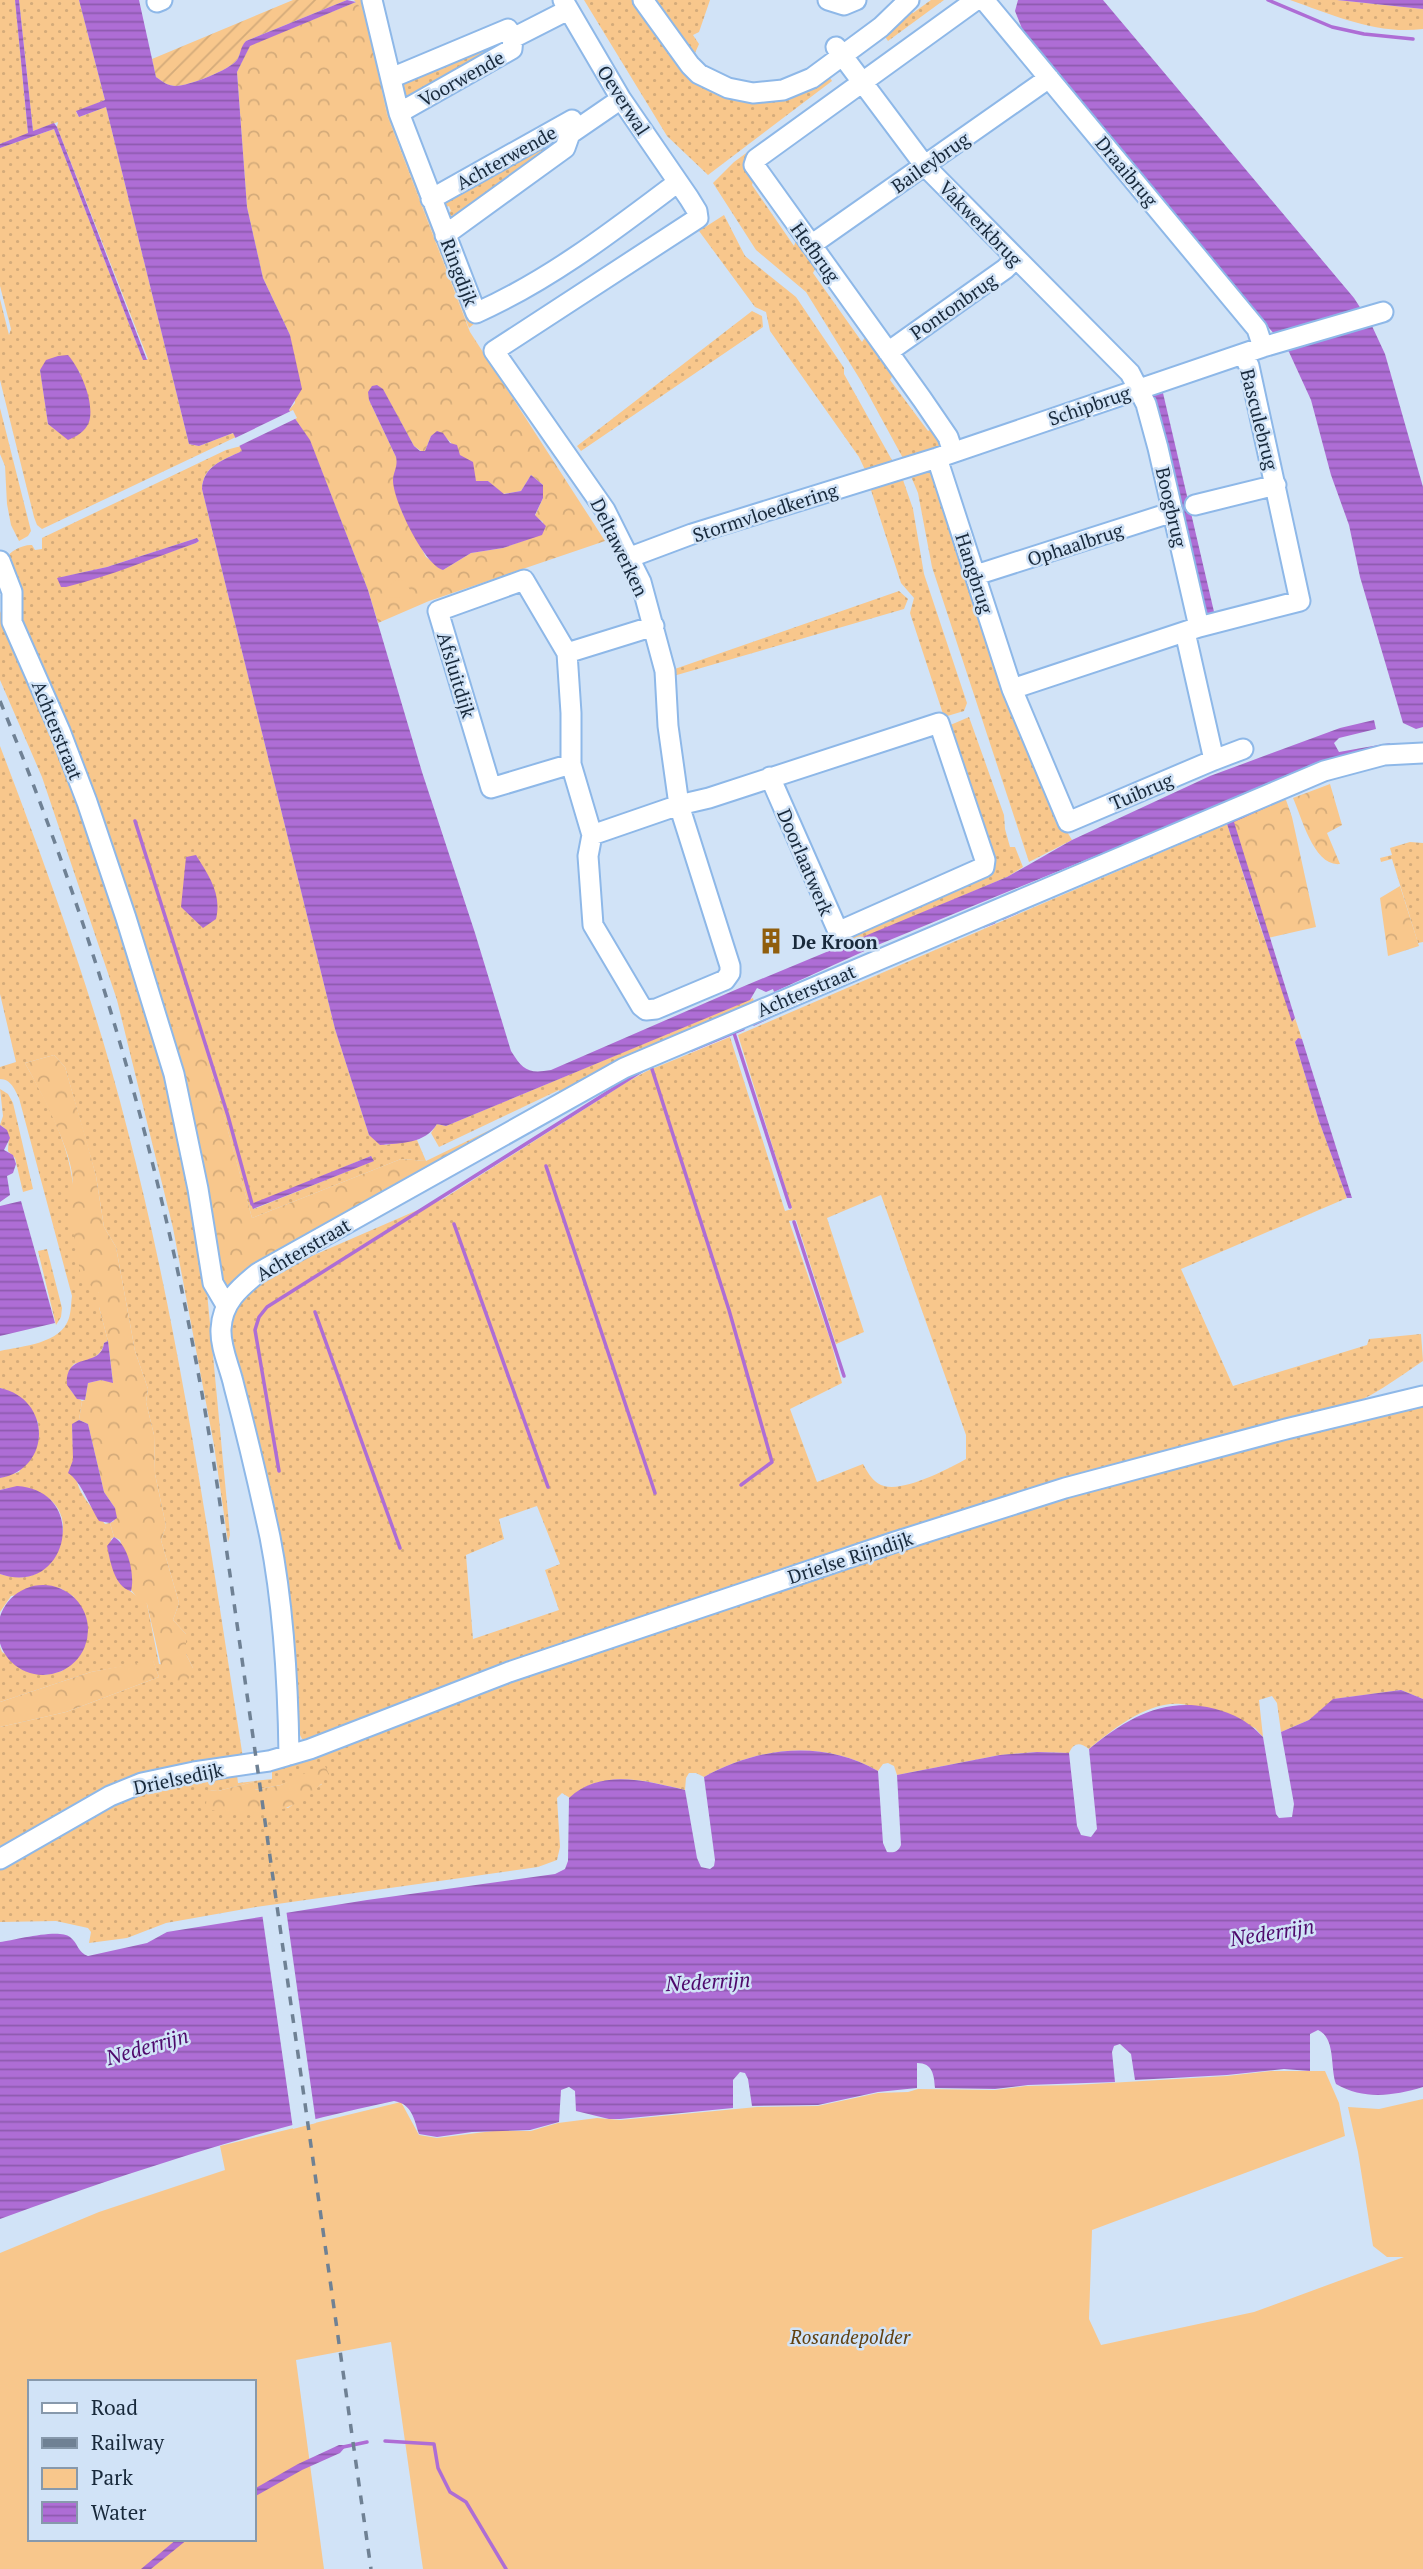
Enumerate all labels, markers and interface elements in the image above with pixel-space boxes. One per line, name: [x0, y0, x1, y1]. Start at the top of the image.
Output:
street label: Voorwende: [414, 44, 508, 112]
street label: Oeverwal: [592, 60, 656, 140]
street label: Achterwende: [451, 119, 561, 195]
street label: Baileybrug: [886, 125, 975, 198]
street label: Draaibrug: [1090, 131, 1164, 212]
street label: Vakwerkbrug: [934, 175, 1029, 272]
street label: Hefbrug: [786, 217, 847, 288]
street label: Ringdijk: [436, 235, 484, 310]
street label: Pontonbrug: [905, 267, 1002, 345]
street label: Basculebrug: [1235, 366, 1285, 473]
street label: Schipbrug: [1045, 379, 1134, 431]
street label: Boogbrug: [1151, 465, 1194, 550]
street label: Stormvloedkering: [689, 476, 842, 547]
street label: Deltawerken: [585, 494, 655, 600]
street label: Ophaalbrug: [1024, 516, 1127, 571]
street label: Hangbrug: [950, 530, 1000, 617]
street label: Afsluitdijk: [432, 629, 482, 721]
street label: Achterstraat: [27, 677, 89, 783]
street label: Tuibrug: [1106, 766, 1177, 815]
street label: Doorlaatwerk: [772, 805, 840, 920]
building icon: De Kroon: [756, 926, 786, 956]
place label: De Kroon: [792, 929, 879, 954]
street label: Achterstraat: [753, 958, 859, 1022]
street label: Achterstraat: [251, 1212, 355, 1286]
street label: Drielse Rijndijk: [784, 1525, 916, 1589]
street label: Drielsedijk: [131, 1756, 225, 1800]
water label: Nederrijn: [1227, 1912, 1316, 1953]
water label: Nederrijn: [664, 1965, 751, 1997]
water label: Nederrijn: [101, 2021, 192, 2071]
park label: Rosandepolder: [789, 2324, 911, 2349]
legend: [28, 2380, 256, 2541]
text: Road: [91, 2393, 138, 2421]
text: Railway: [91, 2428, 165, 2456]
text: Park: [91, 2463, 133, 2491]
text: Water: [91, 2498, 146, 2526]

